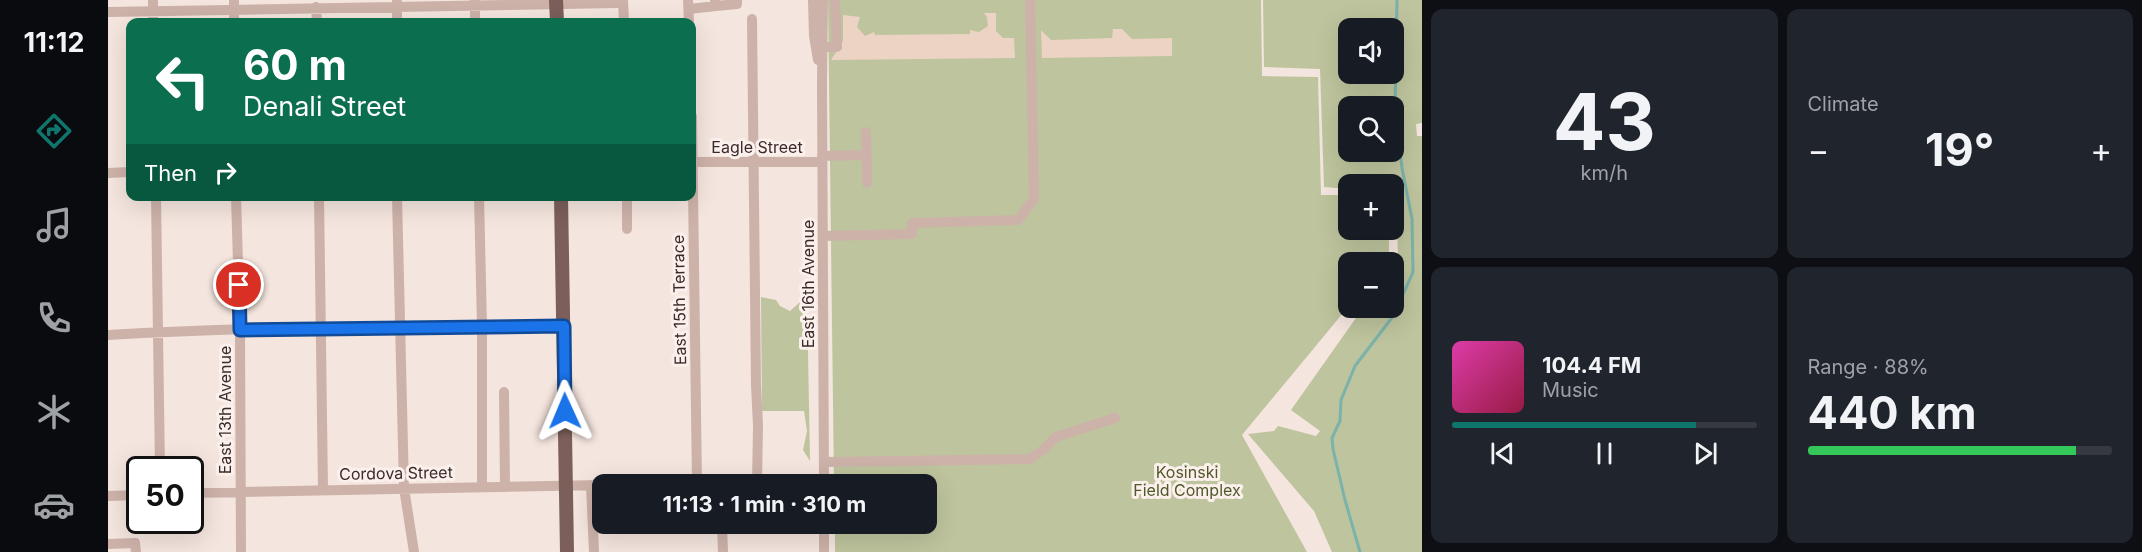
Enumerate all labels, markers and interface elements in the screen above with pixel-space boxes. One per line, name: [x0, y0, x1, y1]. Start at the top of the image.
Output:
map controls: [1338, 18, 1404, 318]
button: sound: [1338, 18, 1404, 84]
text: 11:12: [24, 26, 84, 59]
text: 60 m: [243, 39, 347, 90]
icon: left: [144, 42, 222, 120]
text: 43: [1553, 74, 1656, 169]
text: Denali Street: [243, 90, 406, 123]
text: Climate: [1808, 92, 1879, 116]
button: search: [1338, 96, 1404, 162]
icon: directions: [33, 110, 75, 152]
text: 19°: [1925, 122, 1994, 177]
text: −: [1808, 130, 1829, 170]
text: +: [2090, 130, 2112, 170]
street label: Eagle Street: [711, 137, 803, 157]
icon: right: [209, 156, 242, 189]
text: Then: [144, 160, 197, 186]
text: km/h: [1580, 161, 1628, 185]
button: +: [1338, 174, 1404, 240]
icon: music: [33, 204, 75, 246]
street label: East 16th Avenue: [798, 220, 818, 348]
street label: East 15th Terrace: [668, 235, 690, 365]
button: −: [1338, 252, 1404, 318]
pin: [213, 259, 264, 310]
icon: arrive: [222, 268, 255, 301]
icon: phone: [33, 297, 75, 339]
street label: East 13th Avenue: [215, 346, 235, 474]
text: 104.4 FM: [1542, 352, 1641, 378]
text: Range · 88%: [1808, 355, 1929, 379]
text: Music: [1542, 378, 1599, 402]
position arrow: [533, 379, 597, 443]
text: 440 km: [1808, 385, 1977, 440]
icon: climate: [33, 391, 75, 433]
icon: previous: [1486, 437, 1519, 470]
icon: pause: [1588, 437, 1621, 470]
icon: next: [1689, 437, 1722, 470]
speed limit sign: 50: [126, 456, 204, 534]
street label: Cordova Street: [339, 462, 453, 484]
park label: Kosinski Field Complex: [1133, 462, 1241, 500]
icon: car: [33, 484, 75, 526]
text: 11:13 · 1 min · 310 m: [663, 491, 866, 517]

